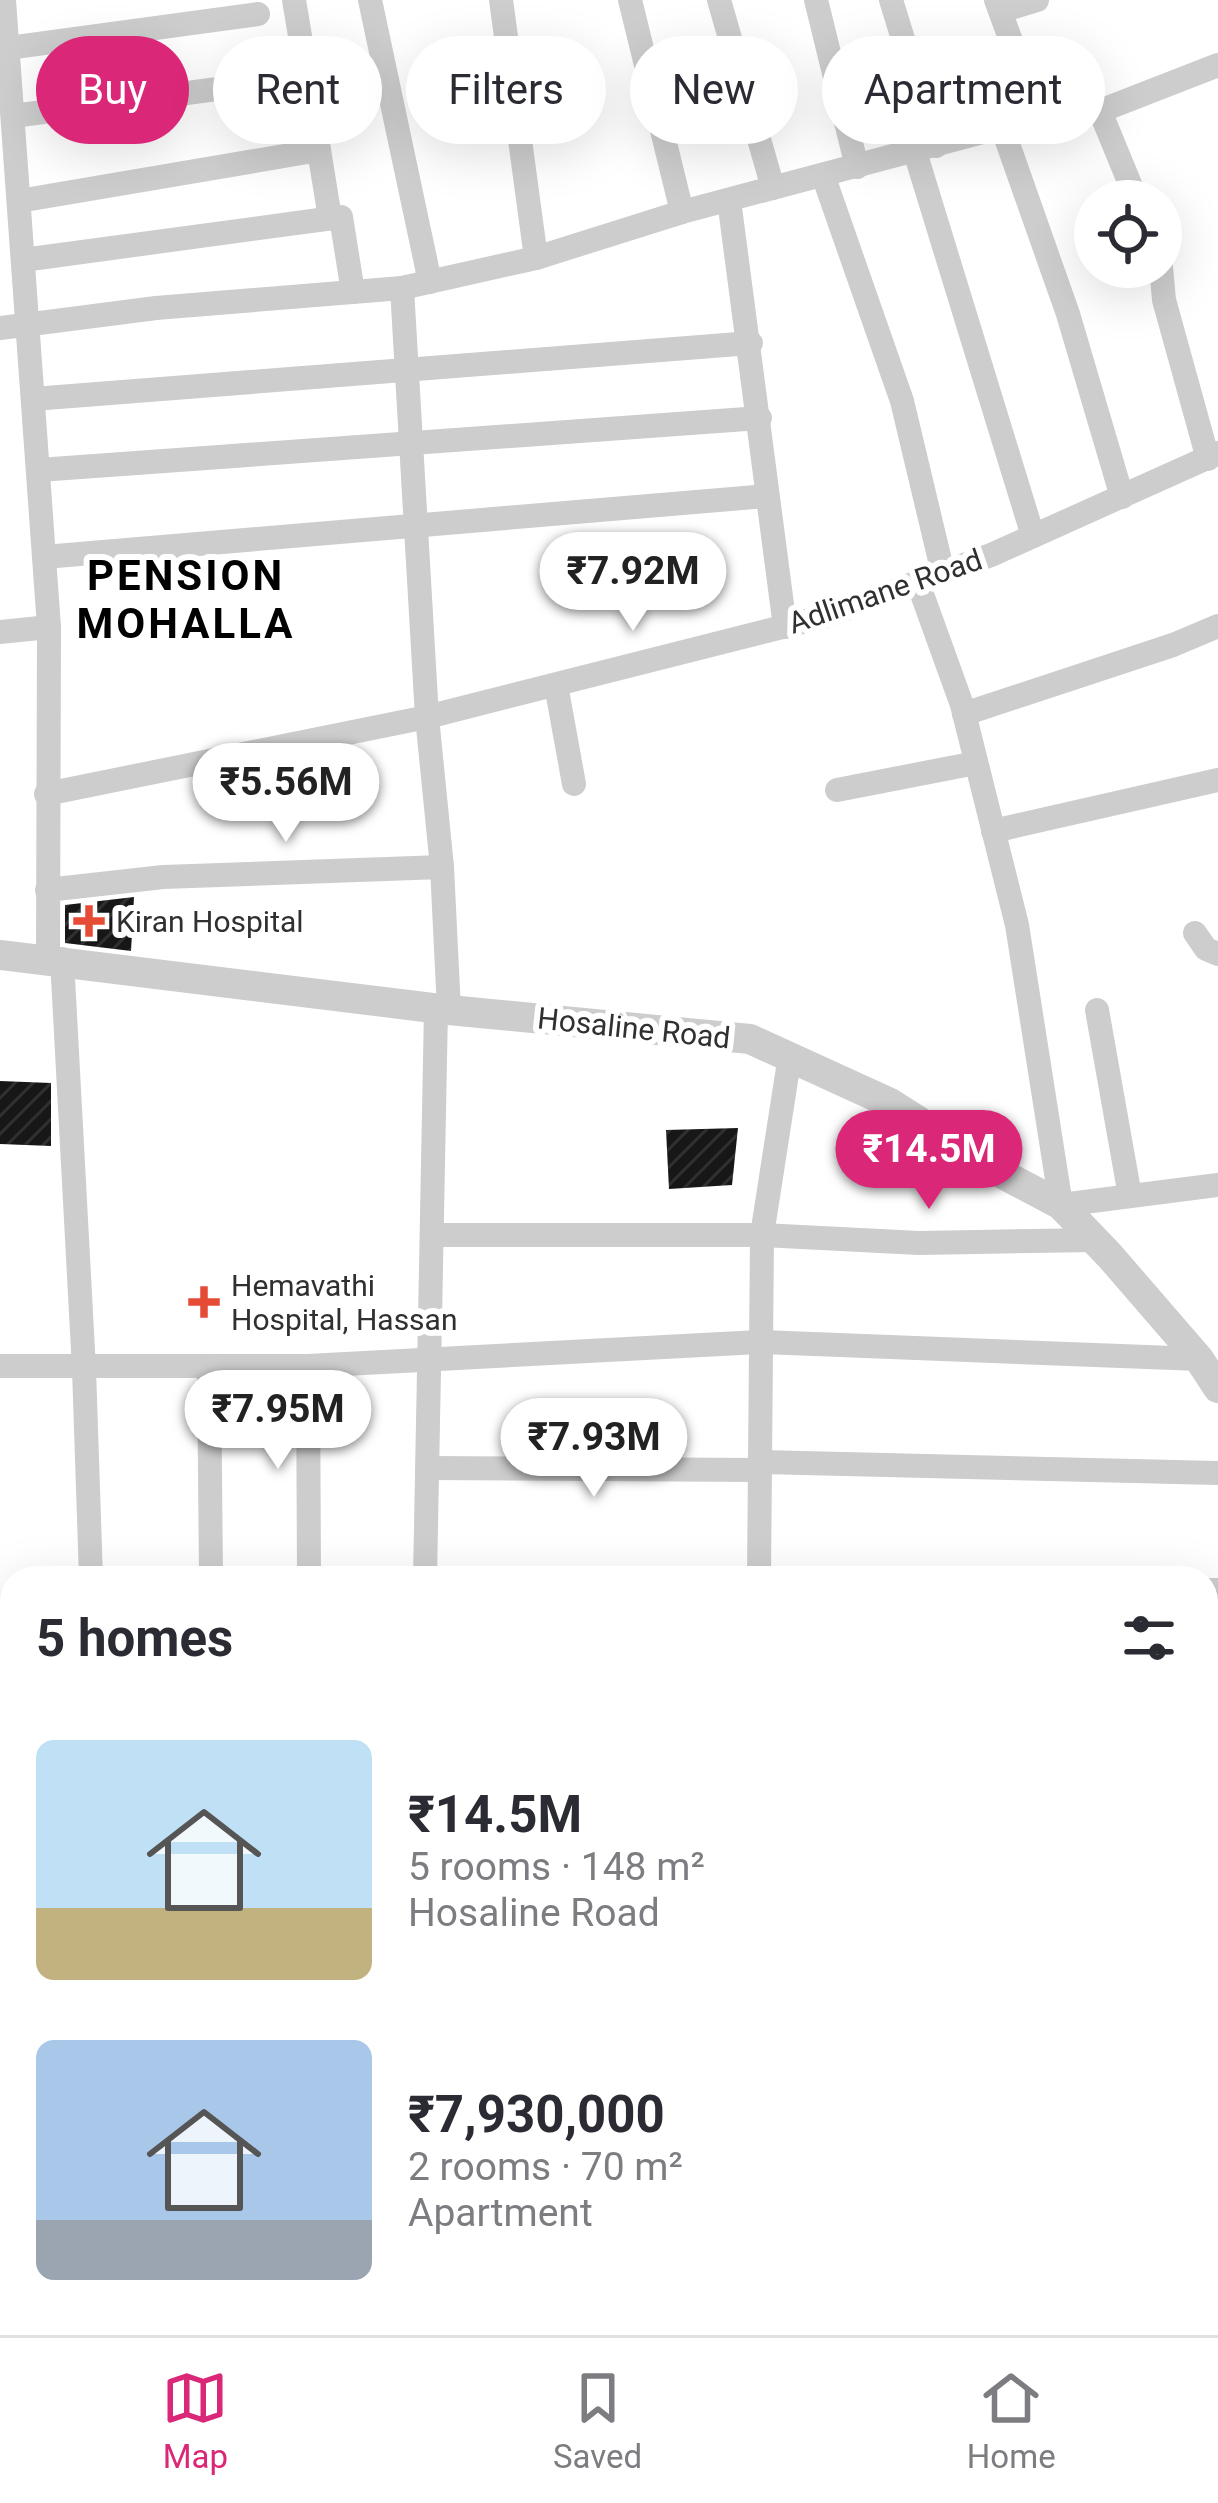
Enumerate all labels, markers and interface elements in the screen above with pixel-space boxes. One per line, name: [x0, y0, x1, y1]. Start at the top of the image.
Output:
chip: Buy: [36, 36, 189, 144]
chip: Rent: [213, 36, 382, 144]
chip: Filters: [406, 36, 606, 144]
chip: New: [630, 36, 798, 144]
chip: Apartment: [822, 36, 1105, 144]
map controls: [1074, 180, 1182, 288]
button: locate: [1074, 180, 1182, 288]
pin: ₹7.92M: [535, 532, 731, 634]
street label: Adlimane Road: [784, 541, 986, 641]
text: ₹7.92M: [566, 548, 700, 594]
district label: PENSION MOHALLA: [76, 551, 296, 648]
pin: ₹5.56M: [188, 743, 384, 845]
text: ₹5.56M: [219, 759, 353, 805]
place label: Kiran Hospital: [116, 904, 304, 939]
marker: Kiran Hospital: [73, 905, 105, 937]
street label: Hosaline Road: [536, 1000, 732, 1056]
pin: ₹14.5M: [831, 1110, 1027, 1212]
text: ₹14.5M: [862, 1126, 996, 1172]
place label: Hemavathi Hospital, Hassan: [231, 1268, 457, 1337]
marker: Hemavathi Hospital, Hassan: [188, 1286, 220, 1318]
pin: ₹7.95M: [180, 1370, 376, 1472]
text: ₹7.95M: [211, 1386, 345, 1432]
pin: ₹7.93M: [496, 1398, 692, 1500]
text: ₹7.93M: [527, 1414, 661, 1460]
icon: filters: [1116, 1605, 1182, 1671]
text: 5 homes: [36, 1609, 233, 1668]
text: ₹14.5M: [408, 1785, 582, 1844]
icon: home: [132, 1788, 276, 1932]
text: 5 rooms · 148 m²: [408, 1844, 705, 1890]
text: Hosaline Road: [408, 1890, 660, 1936]
text: ₹7,930,000: [408, 2085, 665, 2144]
icon: home: [132, 2088, 276, 2232]
text: 2 rooms · 70 m²: [408, 2144, 683, 2190]
text: Apartment: [408, 2190, 593, 2236]
tab: Map: [162, 2365, 228, 2476]
tab: Saved: [553, 2365, 642, 2476]
tab: Home: [967, 2365, 1056, 2476]

